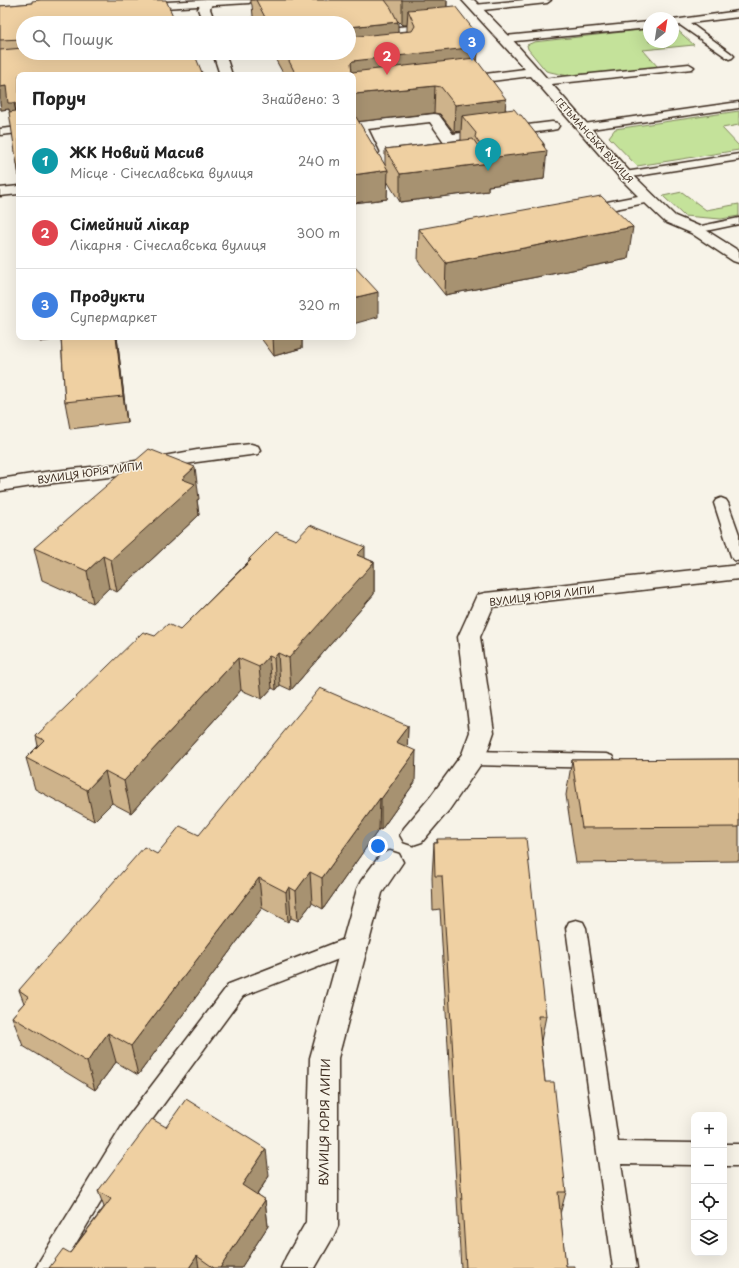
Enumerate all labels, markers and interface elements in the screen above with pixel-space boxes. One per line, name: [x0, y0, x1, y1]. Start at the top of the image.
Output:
north arrow: [643, 12, 679, 48]
search box: [16, 16, 356, 60]
icon: search: [30, 27, 52, 49]
text: Пошук: [62, 27, 113, 50]
pin: 3: [459, 28, 485, 61]
pin: 2: [374, 42, 400, 75]
text: Поруч: [32, 85, 86, 111]
text: Знайдено: 3: [262, 89, 340, 108]
street label: ГЕТЬМАНСЬКА ВУЛИЦЯ: [553, 94, 637, 186]
pin: 1: [475, 138, 501, 171]
text: ЖК Новий Масив: [70, 140, 204, 163]
text: 1: [42, 151, 48, 170]
text: 240 m: [298, 151, 340, 170]
text: Місце · Січеславська вулиця: [70, 163, 254, 182]
text: Сімейний лікар: [70, 212, 189, 235]
text: 2: [40, 223, 50, 242]
text: 300 m: [296, 223, 340, 242]
text: Лікарня · Січеславська вулиця: [70, 235, 267, 254]
text: Продукти: [70, 284, 145, 307]
text: 3: [41, 295, 49, 314]
text: 320 m: [298, 295, 340, 314]
text: Супермаркет: [70, 307, 157, 326]
street label: ВУЛИЦЯ ЮРІЯ ЛИПИ: [36, 457, 144, 487]
street label: ВУЛИЦЯ ЮРІЯ ЛИПИ: [488, 581, 596, 609]
your location: [368, 836, 388, 856]
street label: ВУЛИЦЯ ЮРІЯ ЛИПИ: [314, 1058, 334, 1186]
map controls: [691, 1112, 727, 1256]
button: +: [691, 1112, 727, 1148]
button: −: [691, 1148, 727, 1184]
button: locate: [691, 1184, 727, 1220]
button: layers: [691, 1220, 727, 1256]

